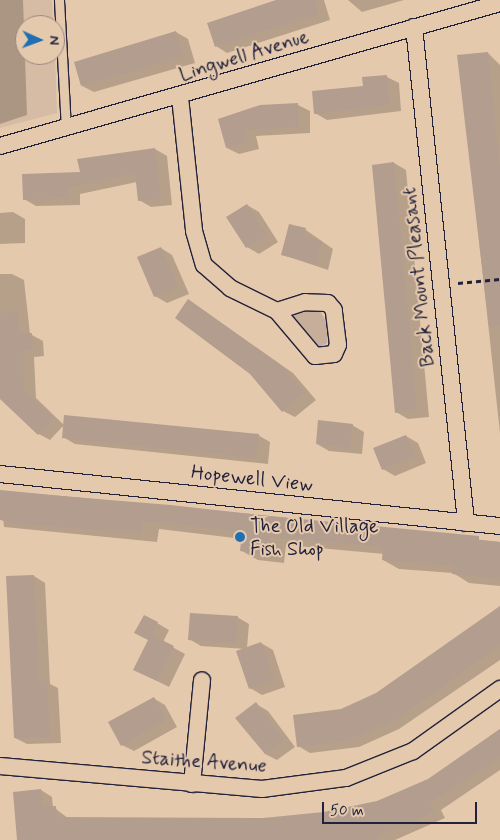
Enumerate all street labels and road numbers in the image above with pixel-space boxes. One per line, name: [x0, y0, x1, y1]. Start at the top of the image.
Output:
street label: Lingwell Avenue: [175, 24, 313, 88]
street label: Back Mount Pleasant: [398, 186, 440, 368]
street label: Hopewell View: [191, 461, 313, 497]
street label: Staithe Avenue: [139, 746, 269, 778]

